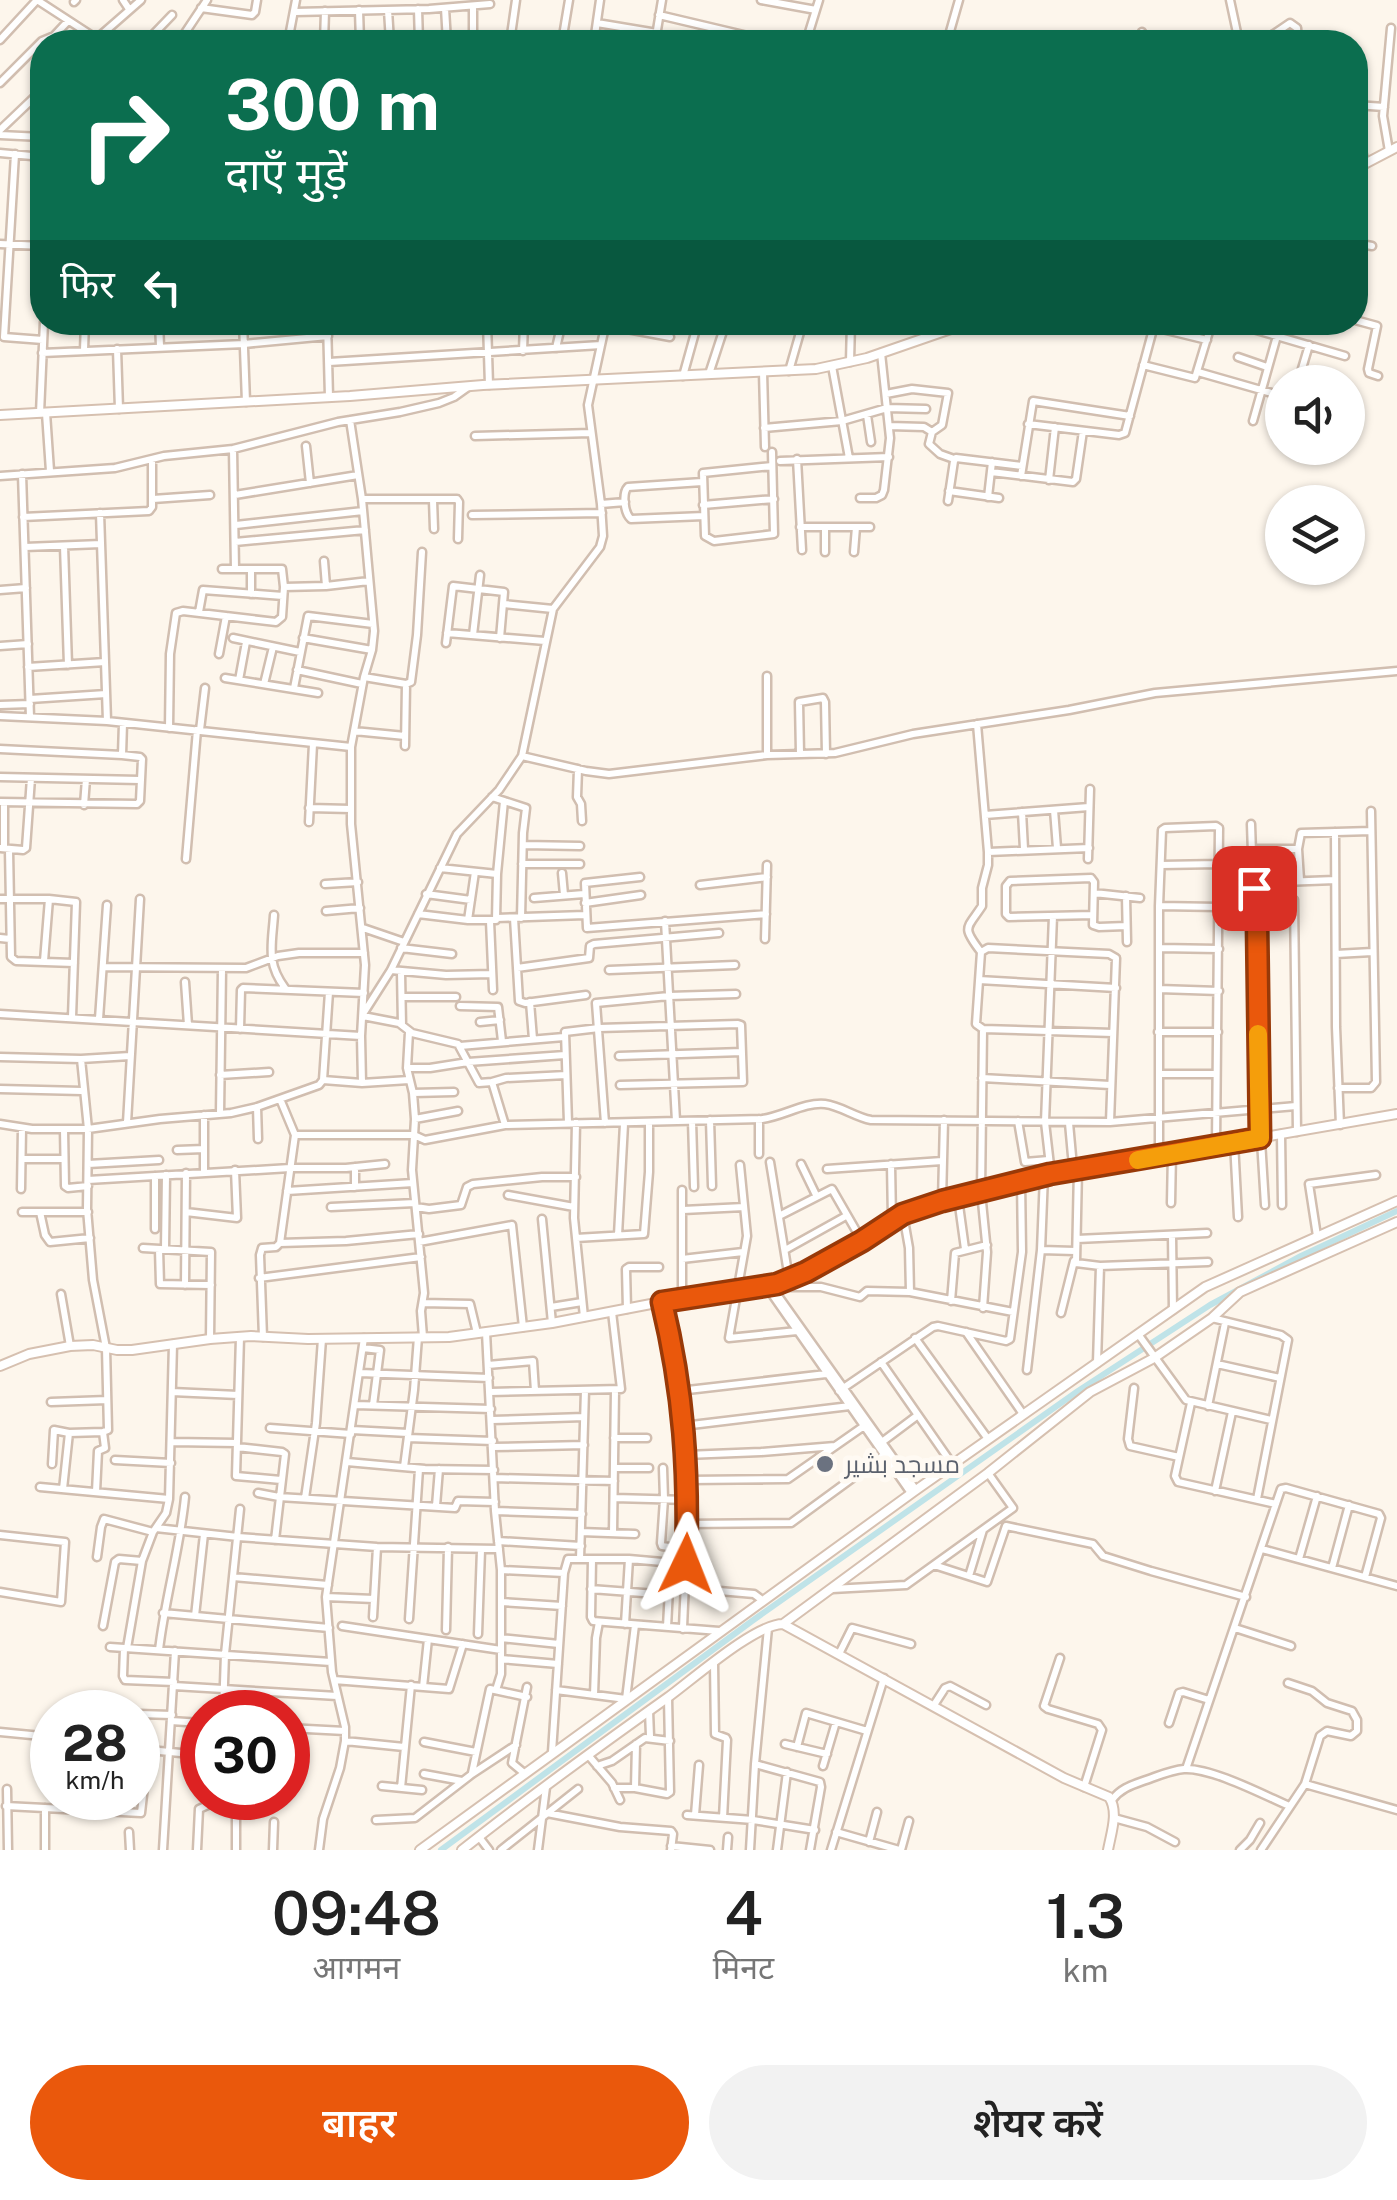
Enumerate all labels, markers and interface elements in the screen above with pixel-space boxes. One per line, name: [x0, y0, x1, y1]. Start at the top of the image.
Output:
text: 300 m: [225, 63, 440, 146]
icon: right: [60, 70, 190, 200]
text: दाएँ मुड़ें: [225, 147, 347, 200]
icon: left: [135, 260, 190, 315]
text: फिर: [60, 262, 115, 307]
map controls: [1265, 365, 1365, 585]
button: sound: [1265, 365, 1365, 465]
button: layers: [1265, 485, 1365, 585]
pin: [1212, 846, 1297, 931]
icon: arrive: [1227, 861, 1282, 916]
place label: مسجد بشیر: [843, 1449, 960, 1479]
marker: مسجد بشیر: [814, 1453, 836, 1475]
position arrow: [634, 1512, 738, 1616]
speed limit sign: 30: [180, 1690, 310, 1820]
text: 28: [62, 1713, 128, 1772]
text: km/h: [66, 1765, 124, 1795]
text: 09:48: [272, 1878, 441, 1949]
text: 4: [724, 1878, 763, 1949]
text: 1.3: [1046, 1881, 1125, 1952]
text: आगमन: [313, 1949, 400, 1986]
text: मिनट: [713, 1949, 774, 1986]
text: km: [1063, 1952, 1108, 1989]
button: बाहर: [30, 2065, 689, 2180]
button: शेयर करें: [709, 2065, 1367, 2180]

